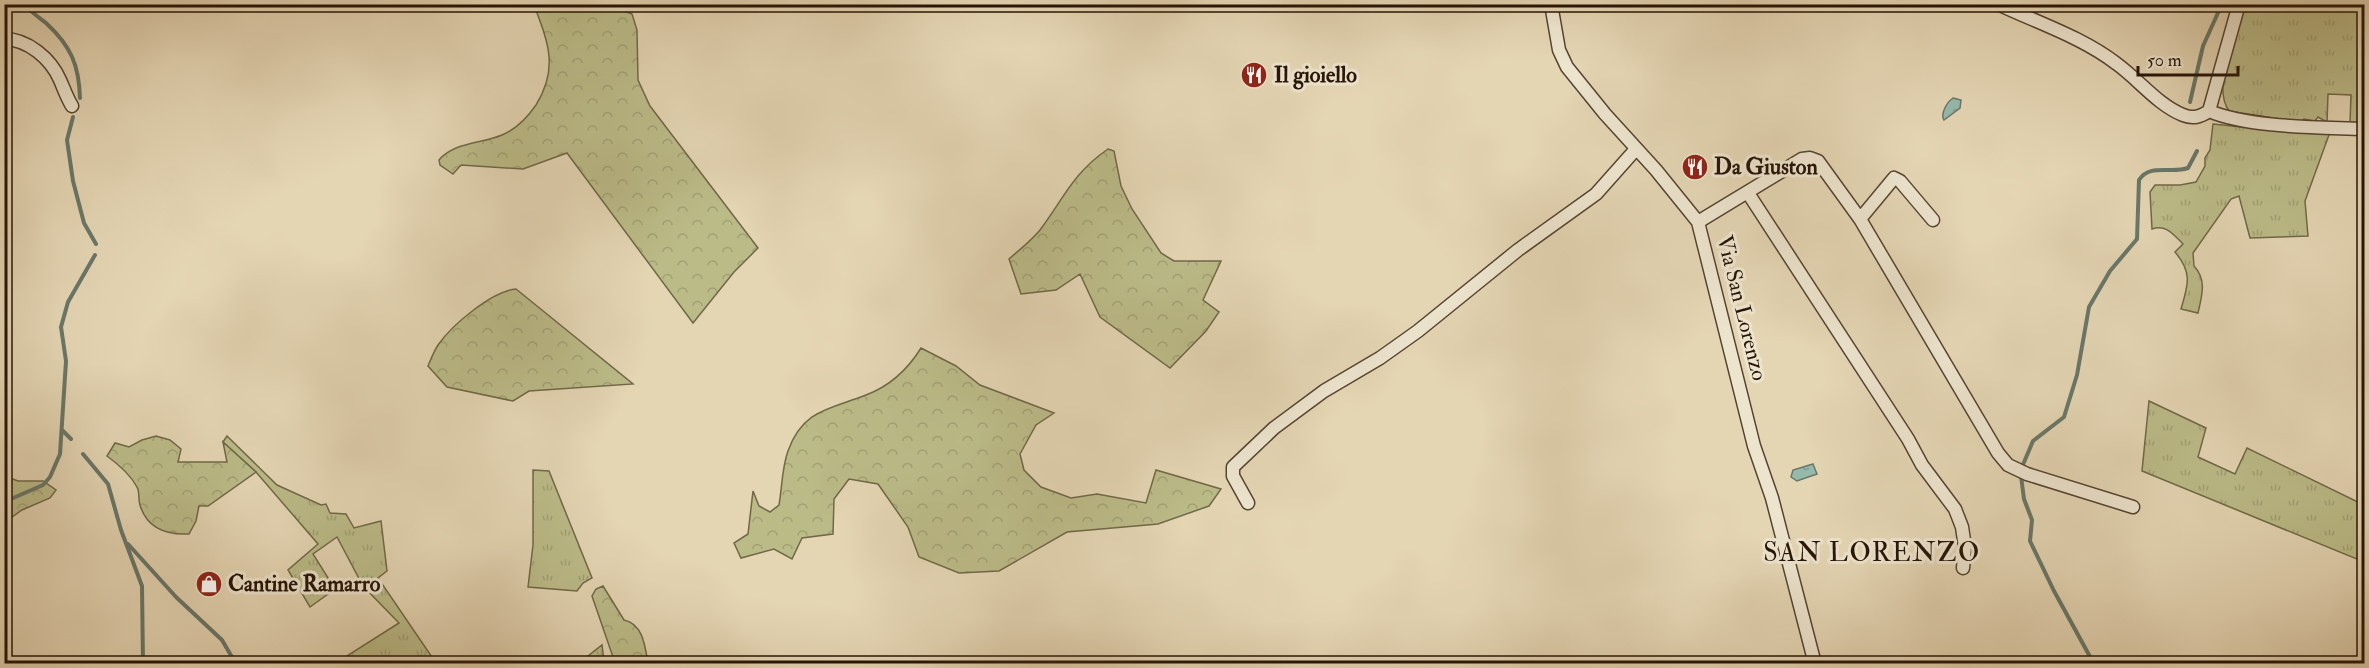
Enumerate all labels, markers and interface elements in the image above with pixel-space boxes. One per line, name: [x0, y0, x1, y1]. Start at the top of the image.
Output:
scale bar: [2138, 39, 2238, 77]
text: 50 m: [2147, 49, 2182, 72]
restaurant icon: Il gioiello: [1239, 60, 1269, 90]
place label: Il gioiello: [1274, 61, 1357, 90]
restaurant icon: Da Giuston: [1680, 152, 1710, 182]
place label: Da Giuston: [1714, 153, 1818, 181]
street label: Via San Lorenzo: [1710, 232, 1774, 384]
district label: SAN LORENZO: [1763, 537, 1981, 569]
shop icon: Cantine Ramarro: [194, 569, 224, 599]
place label: Cantine Ramarro: [228, 570, 381, 598]

